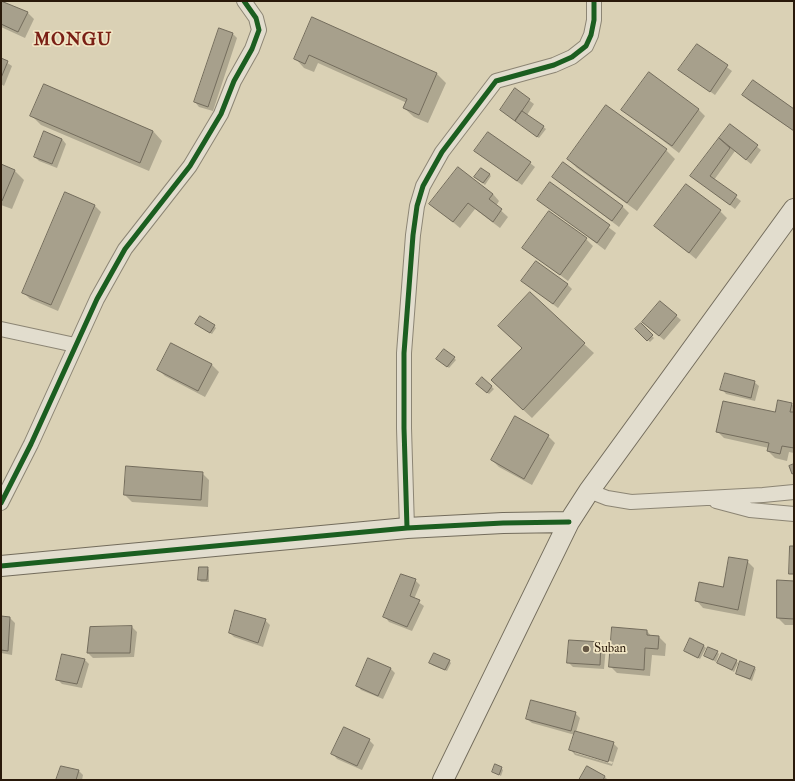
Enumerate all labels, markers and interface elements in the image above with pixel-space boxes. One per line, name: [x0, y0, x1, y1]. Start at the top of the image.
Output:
district label: MONGU: [34, 31, 112, 51]
place label: Suban: [594, 641, 626, 657]
marker: Suban: [581, 644, 591, 654]

